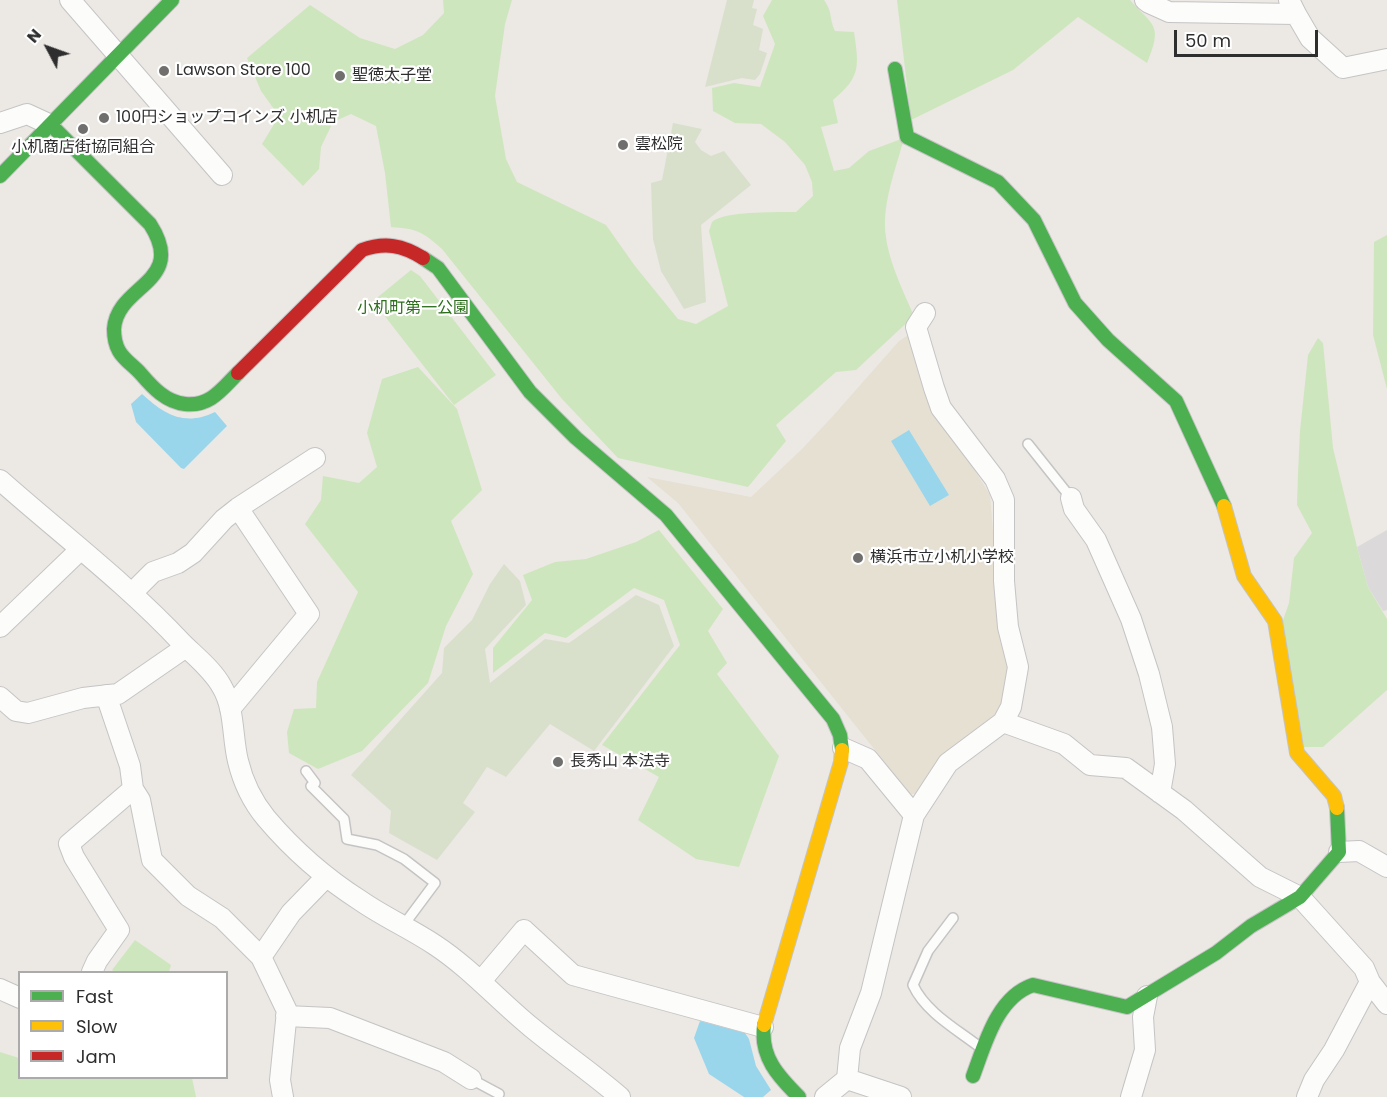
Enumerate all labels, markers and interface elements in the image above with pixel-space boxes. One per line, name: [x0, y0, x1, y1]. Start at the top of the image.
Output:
north arrow: [18, 18, 78, 78]
scale bar: [1177, 18, 1321, 56]
text: N: [21, 24, 47, 48]
text: 50 m: [1185, 28, 1231, 53]
place label: Lawson Store 100: [176, 61, 311, 81]
marker: Lawson Store 100: [157, 64, 171, 78]
place label: 聖徳太子堂: [352, 66, 432, 86]
marker: 聖徳太子堂: [333, 69, 347, 83]
place label: 100円ショップコインズ 小机店: [116, 108, 337, 128]
marker: 100円ショップコインズ 小机店: [97, 111, 111, 125]
marker: 小机商店街協同組合: [76, 122, 90, 136]
place label: 雲松院: [635, 135, 683, 155]
place label: 小机商店街協同組合: [11, 138, 155, 158]
marker: 雲松院: [616, 138, 630, 152]
park label: 小机町第一公園: [357, 299, 469, 319]
place label: 横浜市立小机小学校: [870, 548, 1014, 568]
marker: 横浜市立小机小学校: [851, 551, 865, 565]
place label: 長秀山 本法寺: [570, 752, 670, 772]
marker: 長秀山 本法寺: [551, 755, 565, 769]
legend: [18, 971, 228, 1079]
text: Fast: [76, 984, 113, 1009]
text: Slow: [76, 1014, 117, 1039]
text: Jam: [76, 1044, 116, 1069]

